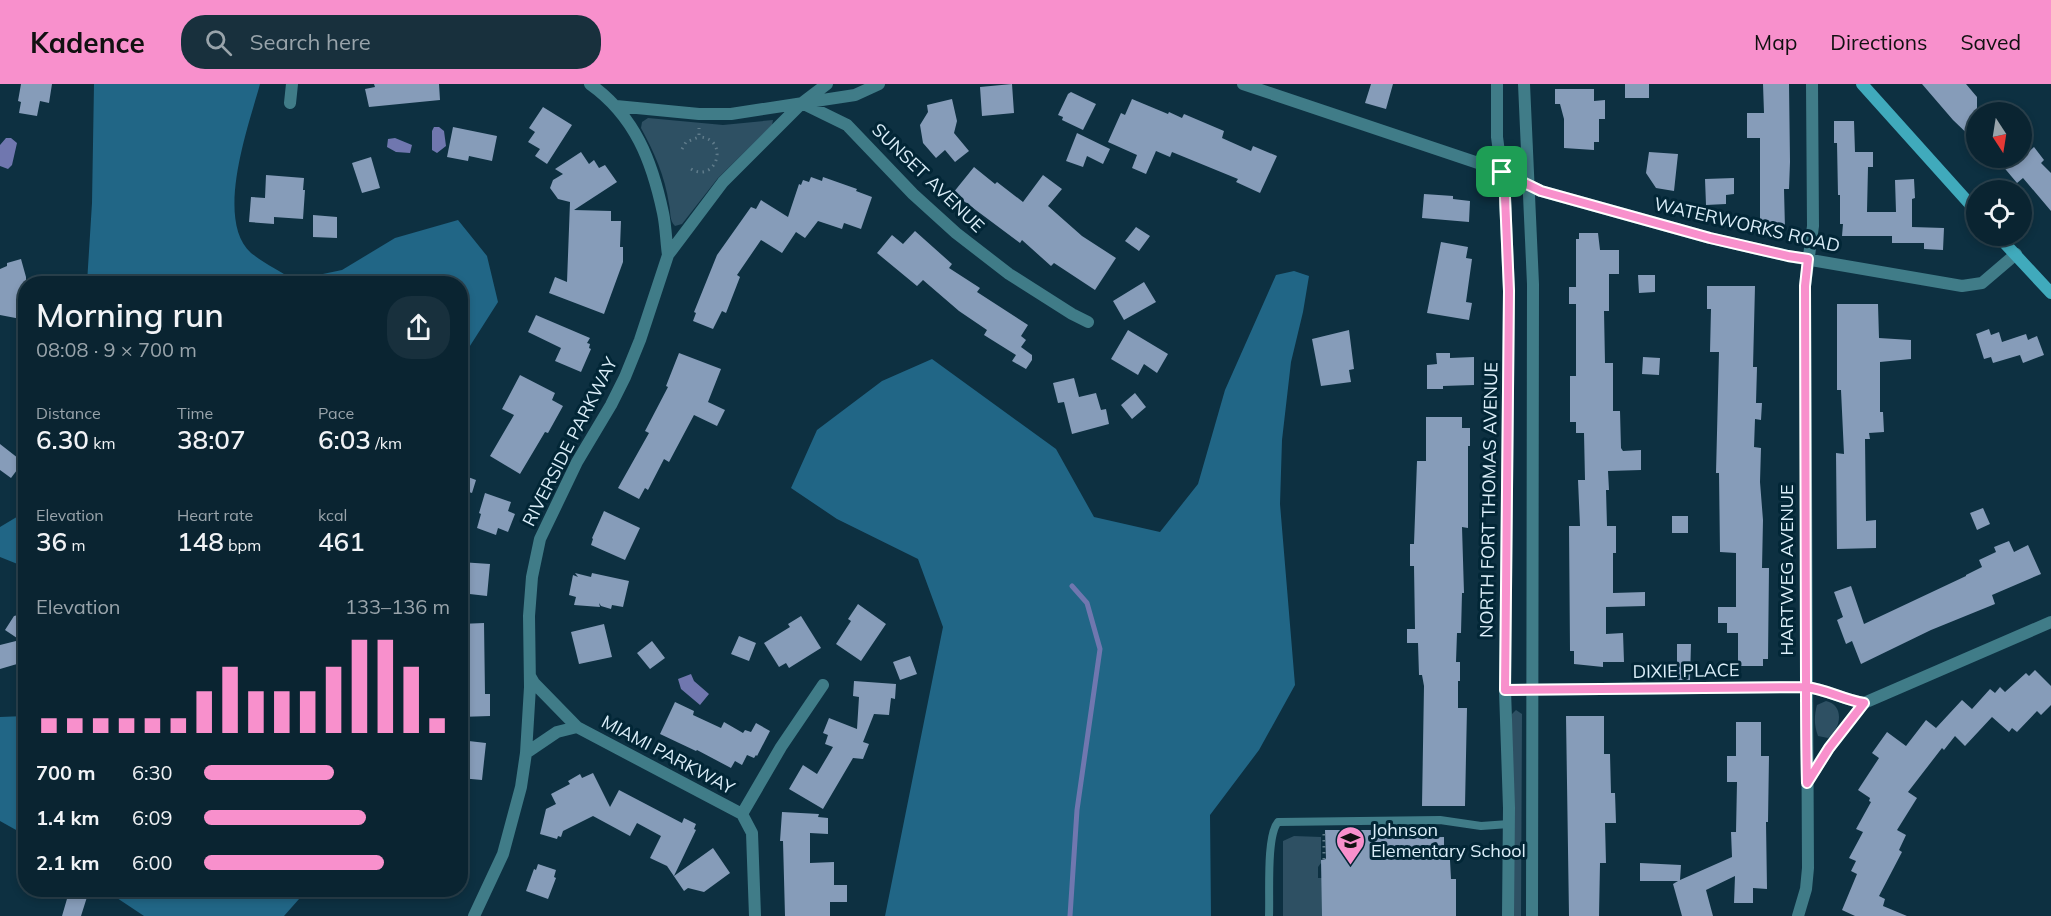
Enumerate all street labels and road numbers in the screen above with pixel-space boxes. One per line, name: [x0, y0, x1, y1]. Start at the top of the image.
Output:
street label: SUNSET AVENUE: [867, 118, 989, 237]
street label: WATERWORKS ROAD: [1652, 192, 1842, 257]
street label: RIVERSIDE PARKWAY: [517, 352, 623, 530]
street label: NORTH FORT THOMAS AVENUE: [1475, 362, 1502, 638]
street label: HARTWEG AVENUE: [1775, 484, 1798, 656]
street label: DIXIE PLACE: [1632, 658, 1740, 683]
street label: MIAMI PARKWAY: [598, 710, 740, 800]

